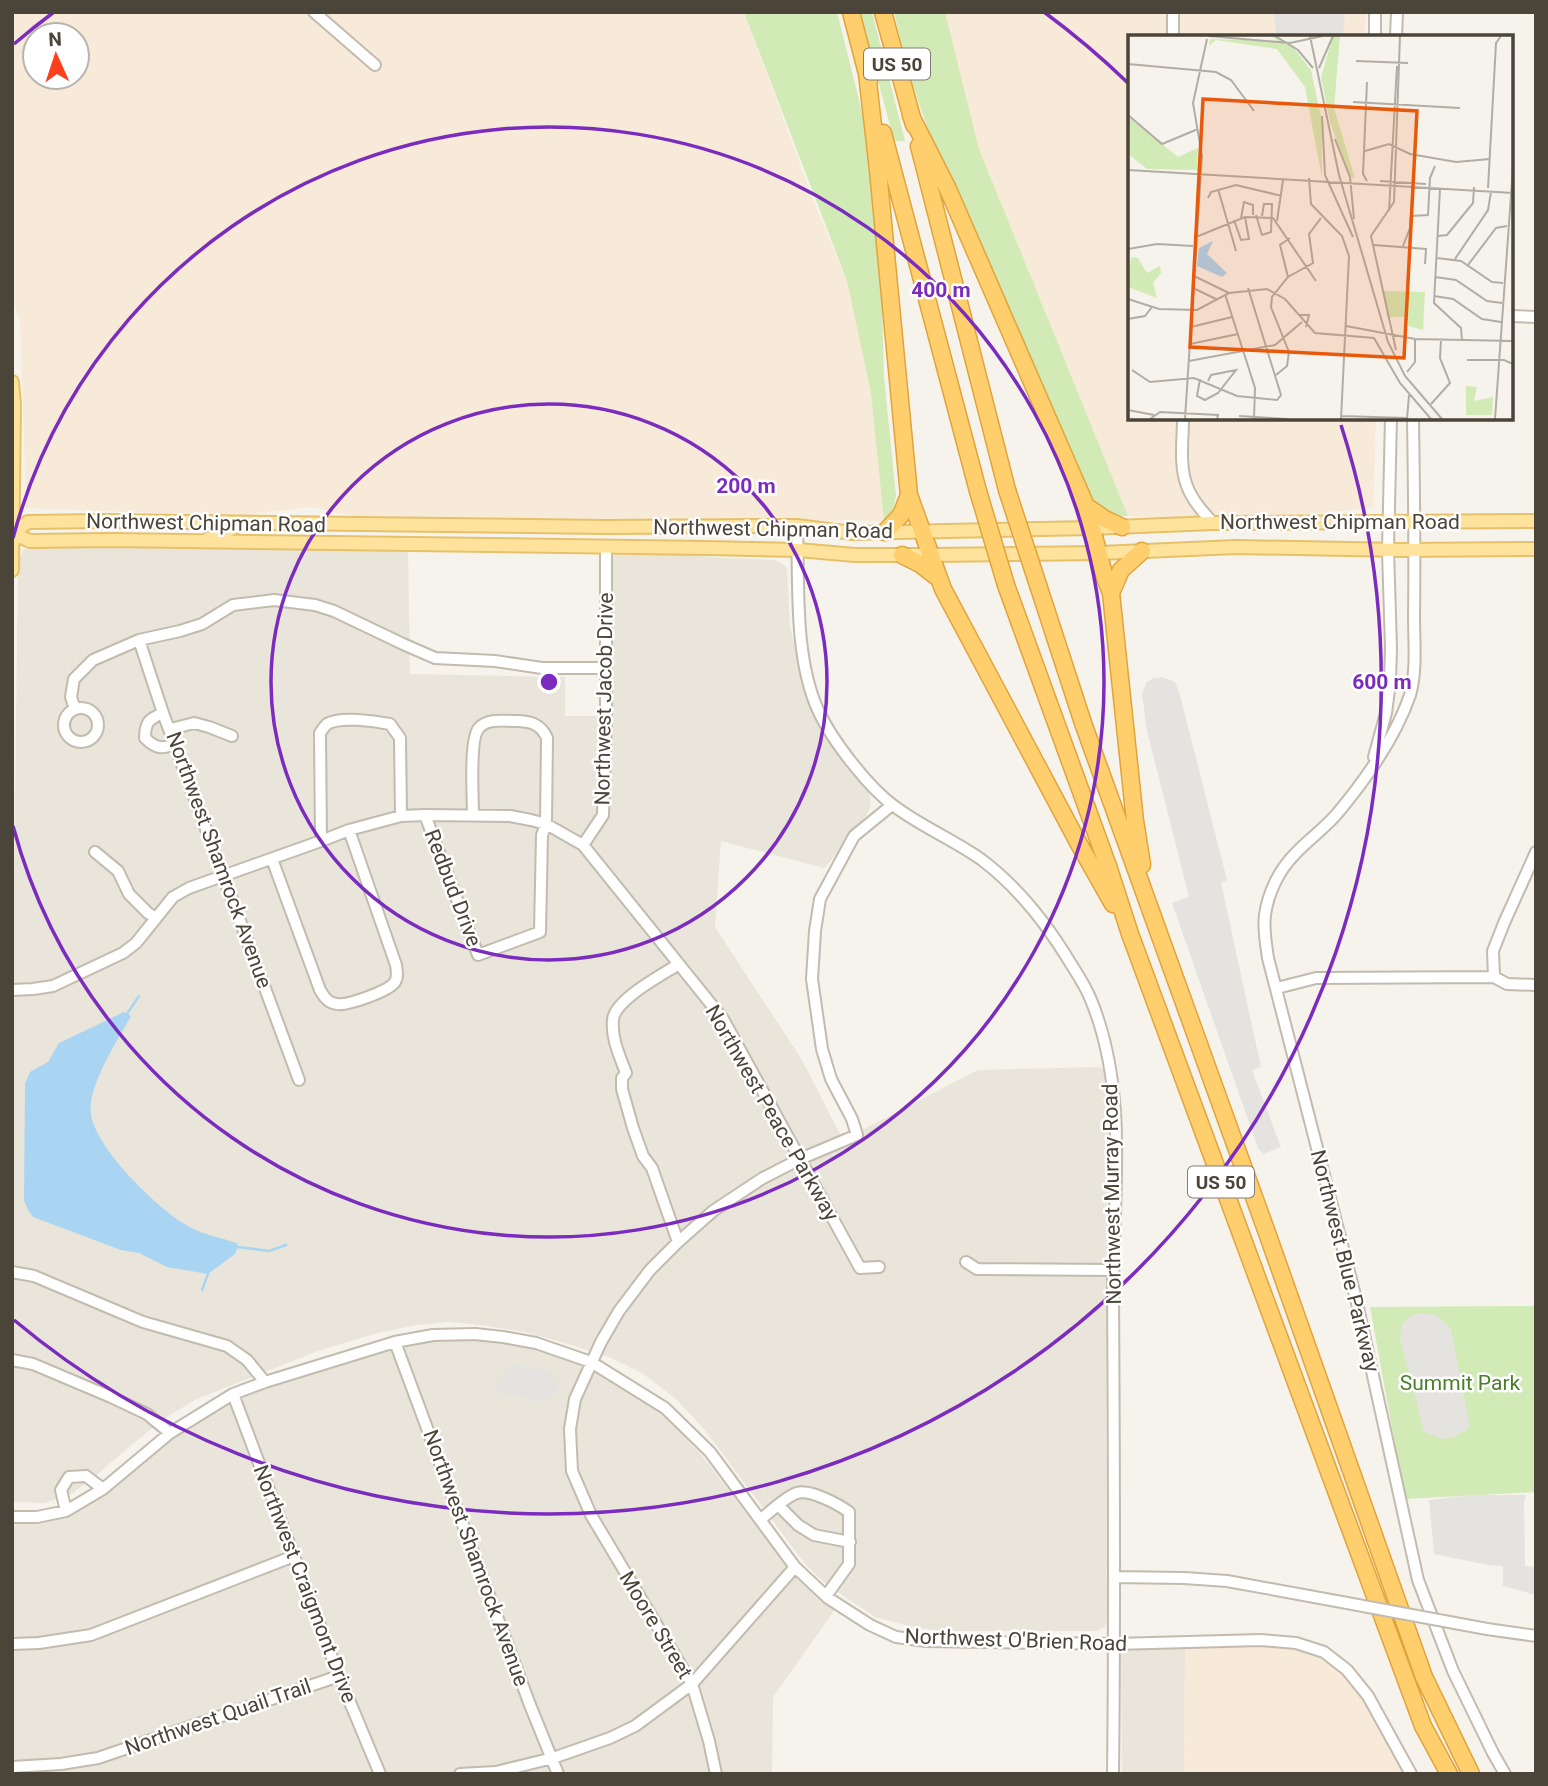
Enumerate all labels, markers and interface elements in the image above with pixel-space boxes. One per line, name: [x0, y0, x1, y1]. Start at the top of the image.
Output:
north arrow: [21, 21, 91, 91]
text: N: [48, 28, 62, 51]
inset map: [1128, 35, 1513, 420]
road number: US 50: [864, 48, 930, 80]
text: 400 m: [911, 278, 971, 302]
text: 200 m: [716, 474, 776, 498]
street label: Northwest Chipman Road: [86, 509, 326, 537]
street label: Northwest Chipman Road: [1220, 510, 1460, 534]
street label: Northwest Chipman Road: [653, 515, 893, 543]
street label: Northwest Jacob Drive: [590, 592, 618, 806]
centre of rings: [537, 670, 561, 694]
text: 600 m: [1352, 670, 1412, 694]
street label: Northwest Shamrock Avenue: [161, 729, 277, 991]
street label: Redbud Drive: [420, 826, 486, 950]
street label: Northwest Peace Parkway: [700, 1001, 844, 1225]
street label: Northwest Murray Road: [1098, 1083, 1126, 1305]
street label: Northwest Blue Parkway: [1306, 1147, 1384, 1375]
road number: US 50: [1188, 1166, 1254, 1198]
park label: Summit Park: [1400, 1371, 1521, 1395]
street label: Northwest Shamrock Avenue: [418, 1427, 534, 1689]
street label: Northwest Craigmont Drive: [248, 1462, 362, 1706]
street label: Moore Street: [615, 1567, 697, 1683]
street label: Northwest O'Brien Road: [904, 1624, 1128, 1656]
street label: Northwest Quail Trail: [122, 1674, 314, 1760]

